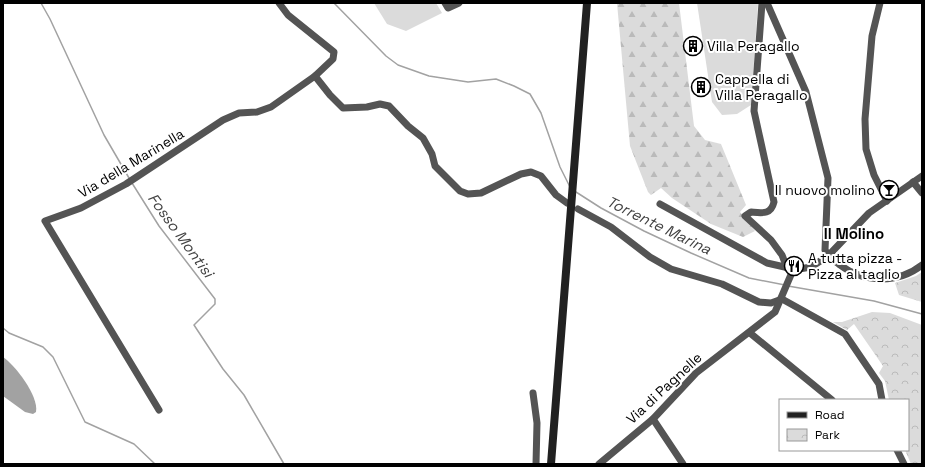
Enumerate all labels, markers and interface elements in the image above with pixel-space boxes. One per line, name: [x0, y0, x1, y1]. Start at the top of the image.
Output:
building icon: Villa Peragallo: [682, 35, 704, 57]
place label: Villa Peragallo: [707, 37, 800, 55]
place label: Cappella di Villa Peragallo: [715, 70, 808, 104]
building icon: Cappella di Villa Peragallo: [690, 76, 712, 98]
street label: Via della Marinella: [75, 124, 187, 202]
bar icon: Il nuovo molino: [878, 179, 900, 201]
place label: Il nuovo molino: [775, 181, 875, 199]
water label: Fosso Montisi: [144, 189, 219, 283]
water label: Torrente Marina: [604, 192, 715, 259]
district label: Il Molino: [824, 224, 884, 243]
place label: A tutta pizza - Pizza al taglio: [808, 249, 902, 283]
restaurant icon: A tutta pizza - Pizza al taglio: [783, 255, 805, 277]
street label: Via di Pagnelle: [622, 348, 706, 428]
legend: [779, 399, 909, 451]
text: Road: [815, 407, 844, 423]
text: Park: [815, 427, 840, 443]

